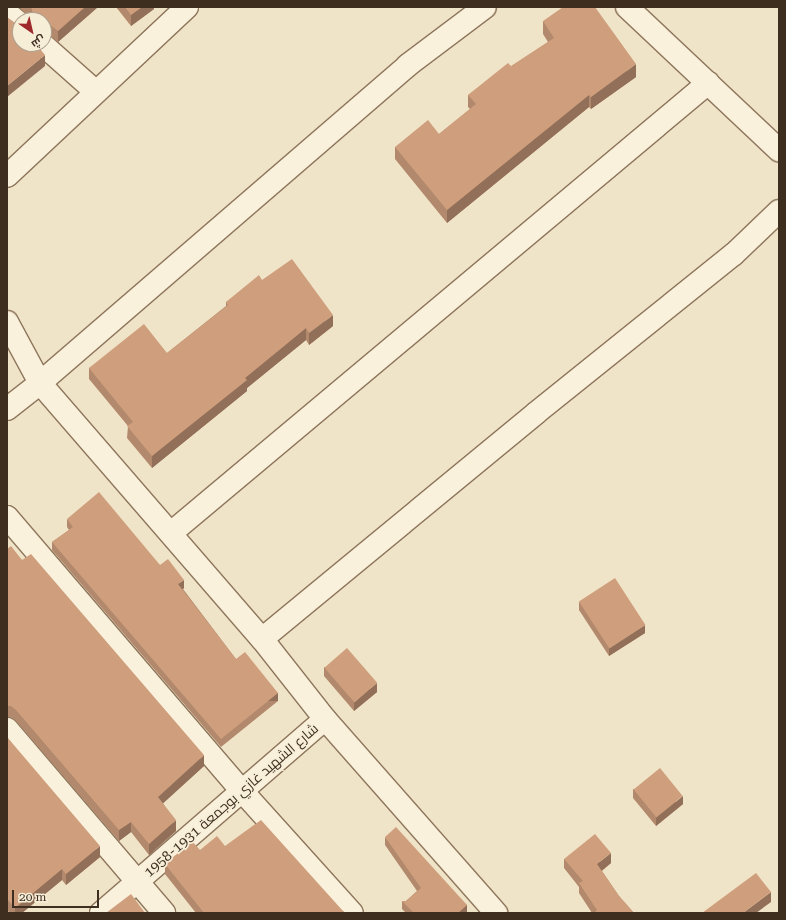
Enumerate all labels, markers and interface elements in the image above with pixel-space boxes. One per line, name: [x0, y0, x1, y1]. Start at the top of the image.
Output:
north arrow: [12, 12, 52, 52]
text: ش: [29, 32, 48, 51]
street label: شارع الشهيد غازي بوجمعة 1931-1958: [140, 720, 322, 880]
scale bar: [14, 882, 101, 908]
text: 20 m: [19, 890, 46, 904]

